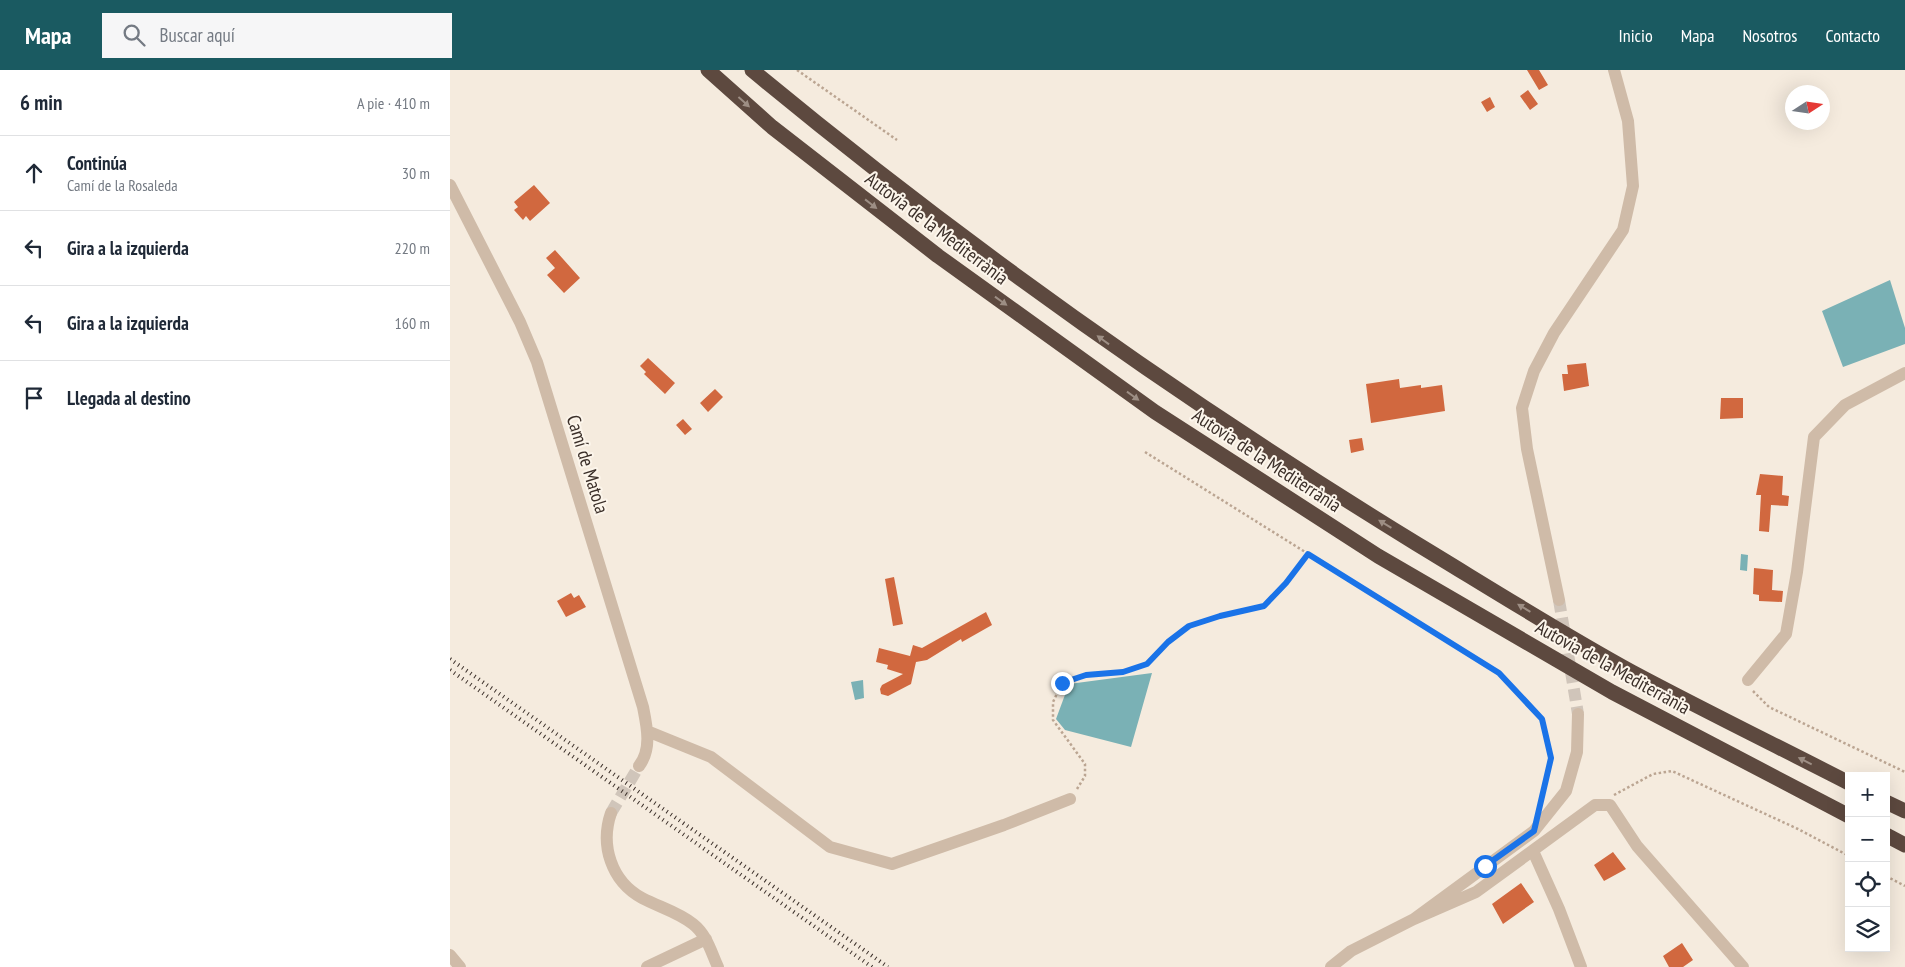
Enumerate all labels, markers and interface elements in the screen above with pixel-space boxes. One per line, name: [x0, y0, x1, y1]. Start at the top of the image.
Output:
search box: [102, 13, 452, 58]
text: Mapa: [25, 20, 72, 51]
icon: search: [120, 21, 148, 49]
text: Buscar aquí: [160, 23, 235, 47]
text: Inicio: [1619, 24, 1653, 47]
text: Mapa: [1681, 24, 1714, 47]
text: Nosotros: [1742, 24, 1797, 47]
text: Contacto: [1825, 24, 1880, 47]
north arrow: [1785, 85, 1830, 130]
text: 6 min: [20, 89, 62, 116]
text: A pie · 410 m: [357, 93, 430, 113]
one-way arrow: [738, 97, 751, 108]
text: Continúa: [67, 151, 127, 175]
icon: ahead: [20, 159, 48, 187]
text: 30 m: [402, 163, 430, 183]
street label: Autovia de la Mediterrània: [861, 166, 1013, 290]
text: Camí de la Rosaleda: [67, 175, 178, 195]
one-way arrow: [864, 199, 878, 209]
icon: left: [20, 234, 48, 262]
text: Gira a la izquierda: [67, 236, 189, 260]
text: 220 m: [395, 238, 430, 258]
one-way arrow: [994, 296, 1007, 307]
icon: left: [20, 309, 48, 337]
text: Gira a la izquierda: [67, 311, 189, 335]
text: 160 m: [395, 313, 430, 333]
one-way arrow: [1096, 335, 1110, 345]
icon: arrive: [20, 384, 48, 412]
text: Llegada al destino: [67, 386, 191, 410]
one-way arrow: [1126, 391, 1140, 401]
street label: Autovia de la Mediterrània: [1188, 403, 1346, 517]
street label: Camí de Matola: [562, 412, 614, 516]
one-way arrow: [1379, 520, 1392, 529]
one-way arrow: [1518, 604, 1531, 613]
street label: Autovia de la Mediterrània: [1532, 615, 1694, 719]
route end: [1051, 672, 1074, 695]
one-way arrow: [1798, 757, 1813, 765]
map controls: [1845, 772, 1890, 952]
button: +: [1845, 772, 1890, 817]
button: −: [1845, 817, 1890, 862]
route start: [1474, 855, 1497, 878]
button: locate: [1845, 862, 1890, 907]
button: layers: [1845, 907, 1890, 952]

